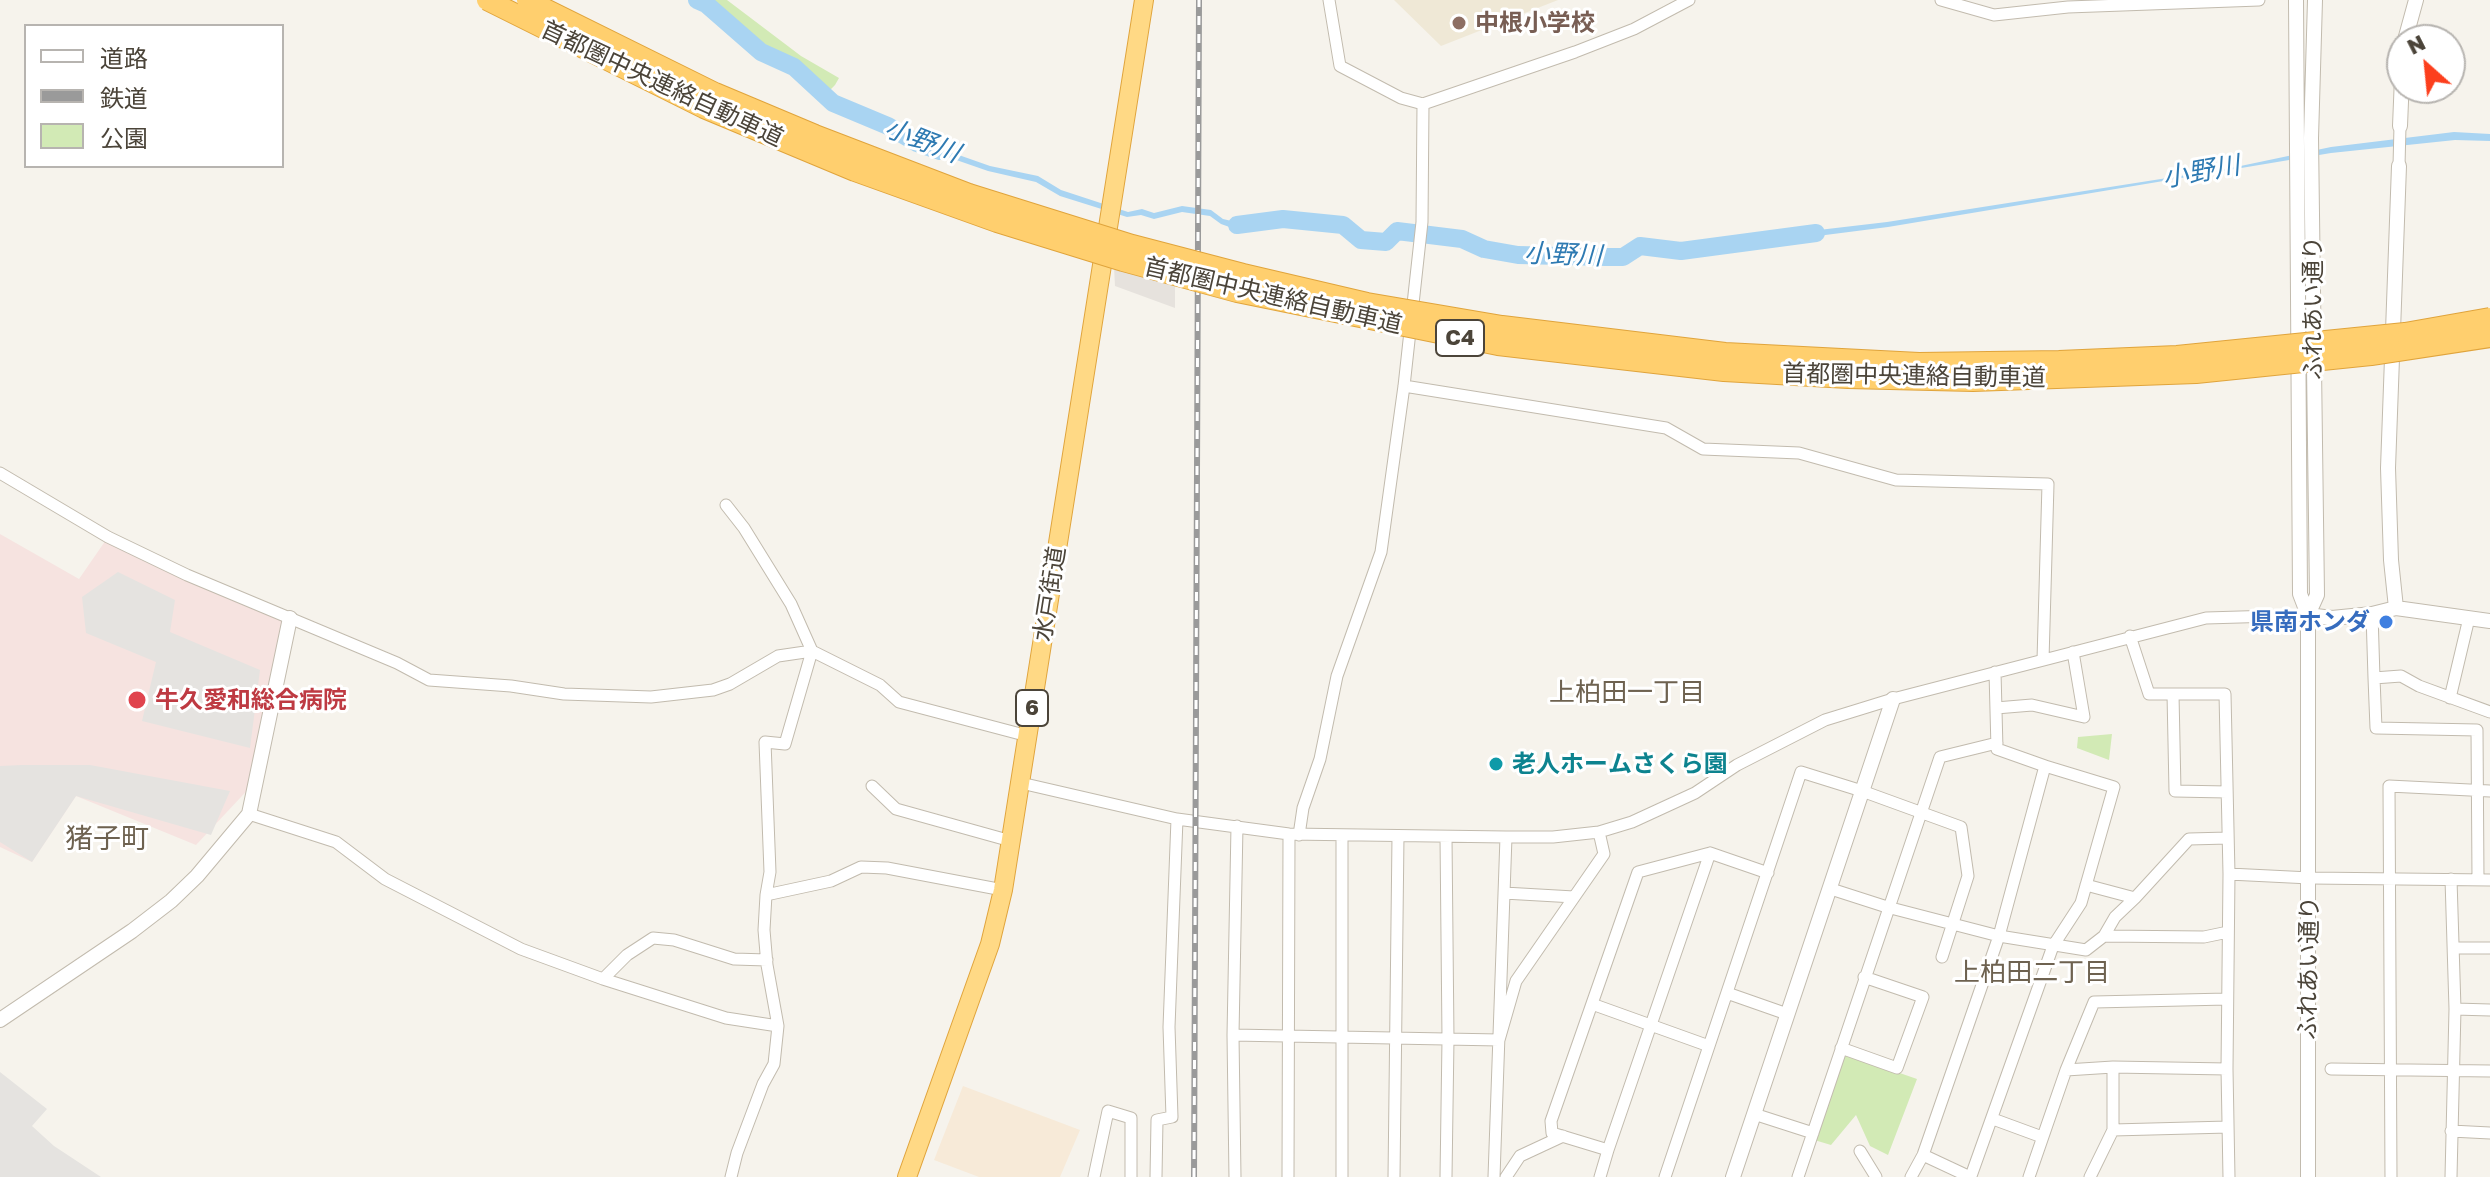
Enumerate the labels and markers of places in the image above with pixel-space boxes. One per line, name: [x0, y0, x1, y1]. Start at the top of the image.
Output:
place label: 中根小学校: [1475, 9, 1595, 37]
marker: 中根小学校: [1450, 14, 1468, 32]
place label: 県南ホンダ: [2250, 608, 2370, 636]
marker: 県南ホンダ: [2377, 613, 2395, 631]
place label: 牛久愛和総合病院: [155, 686, 347, 714]
marker: 牛久愛和総合病院: [126, 689, 148, 711]
place label: 老人ホームさくら園: [1512, 750, 1728, 778]
marker: 老人ホームさくら園: [1487, 755, 1505, 773]

